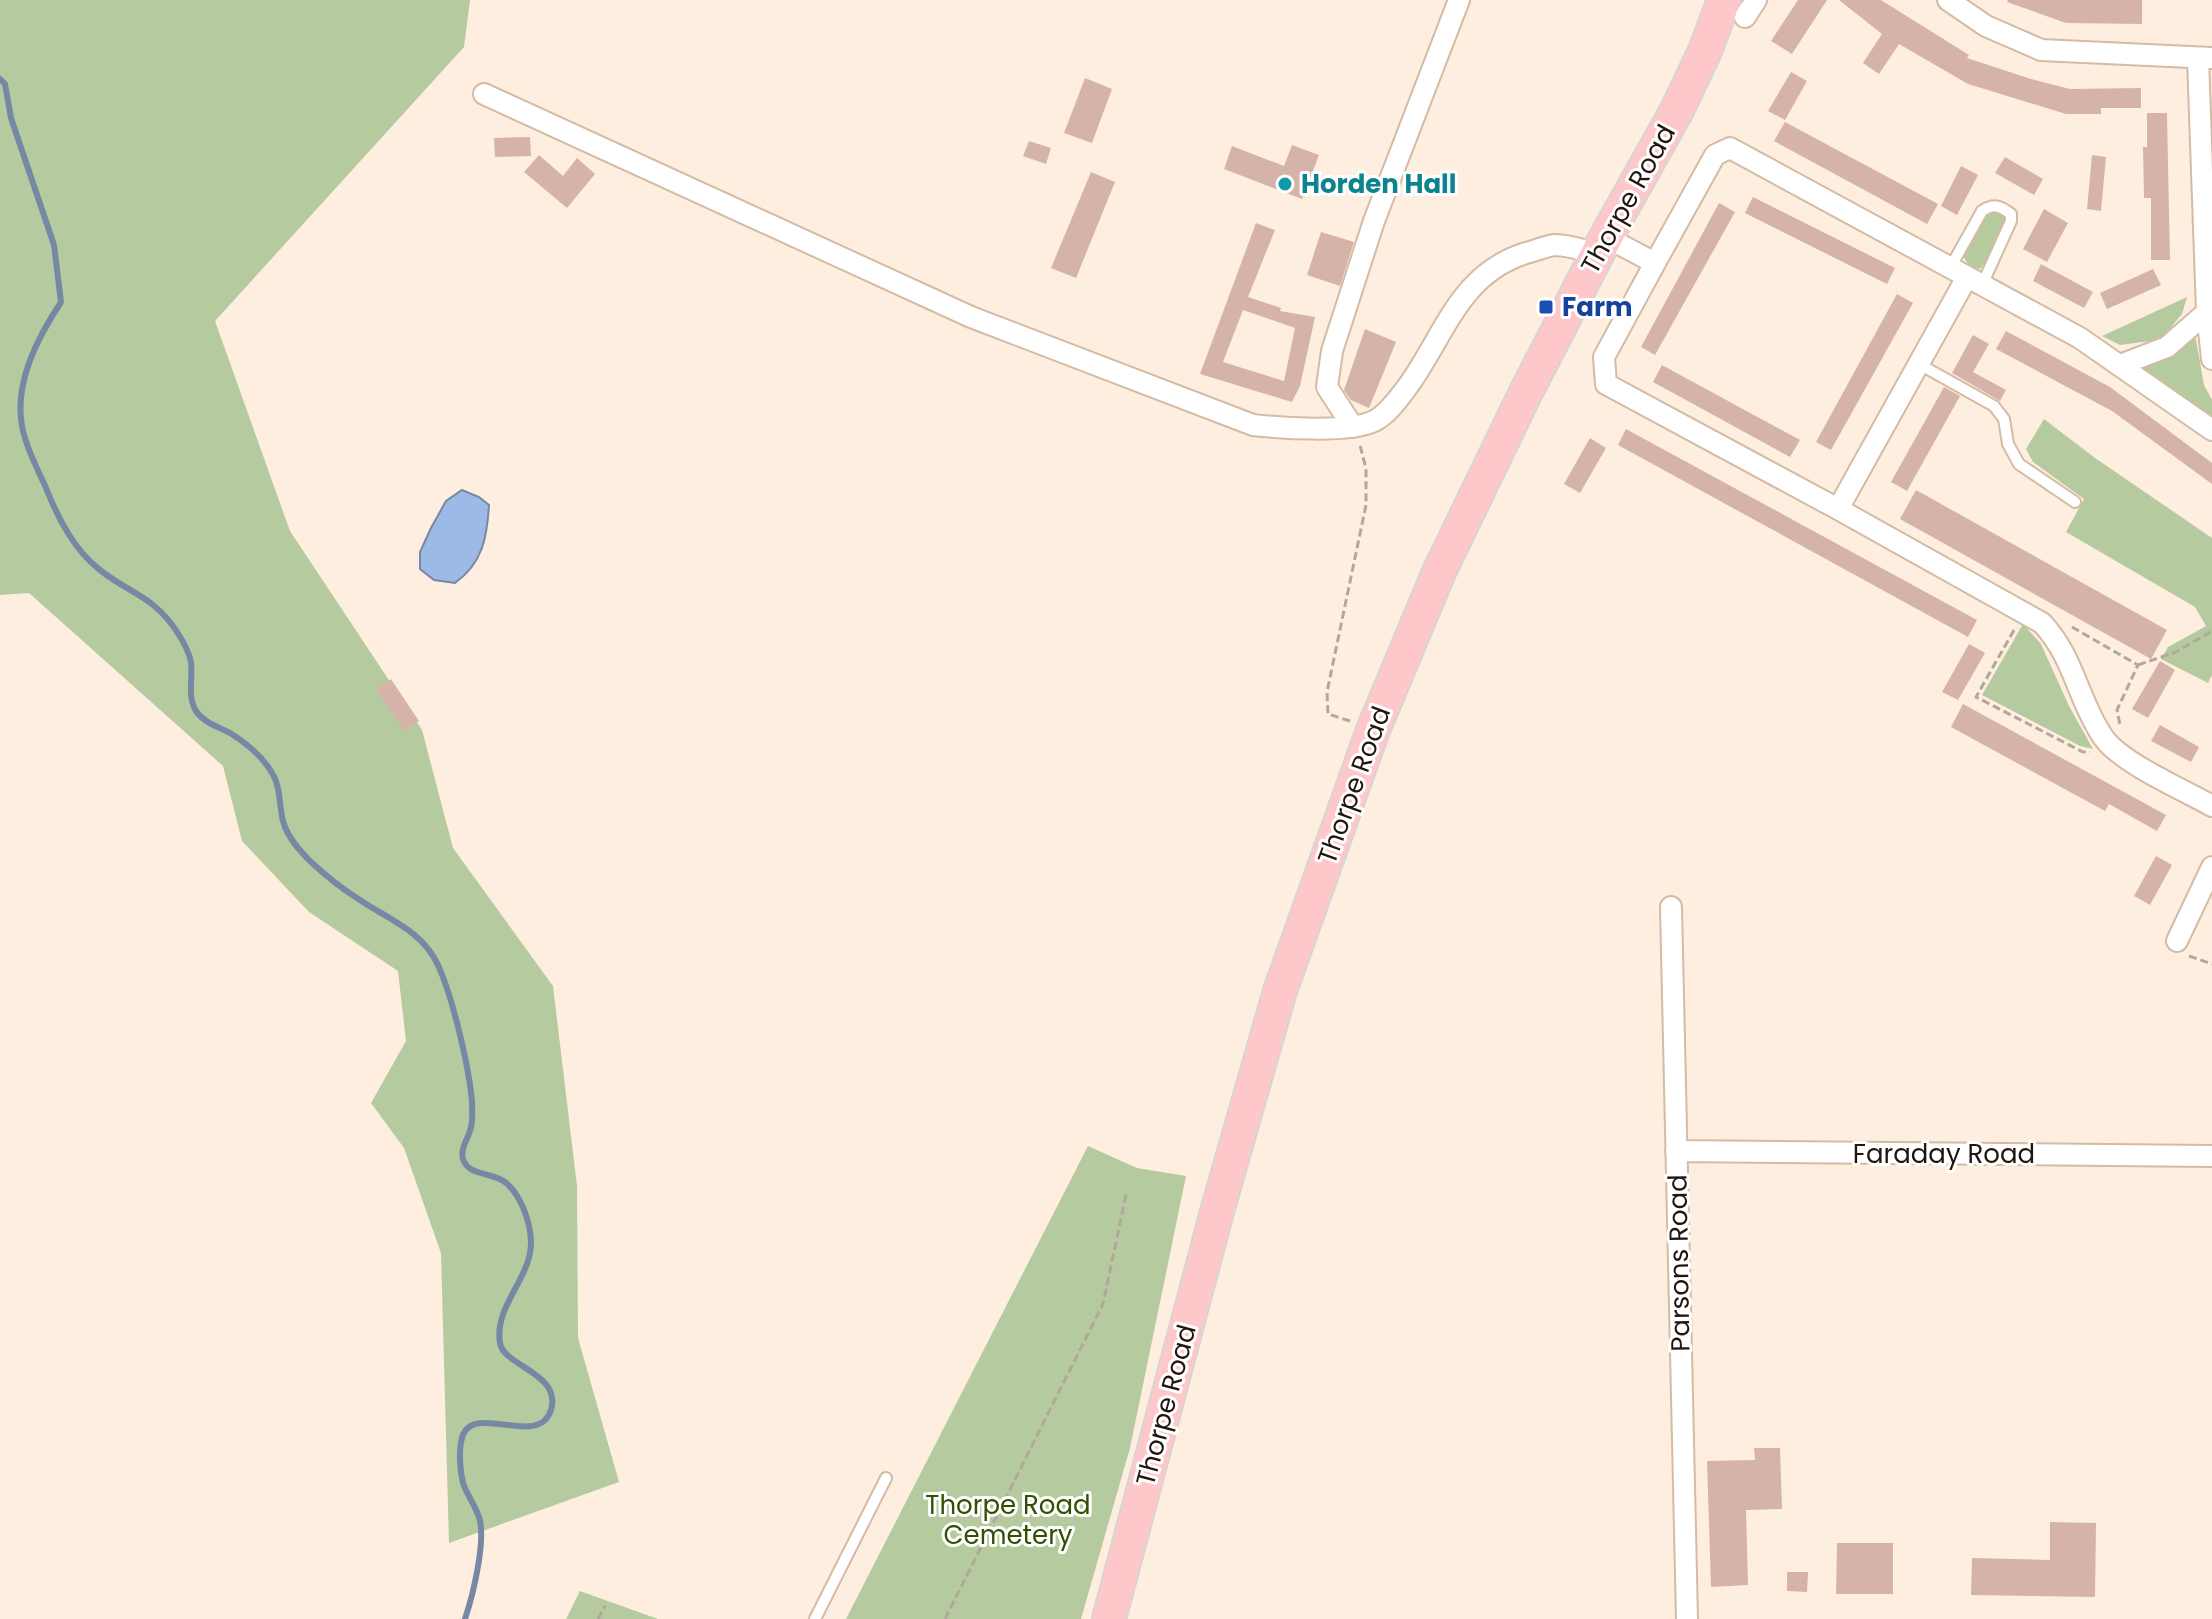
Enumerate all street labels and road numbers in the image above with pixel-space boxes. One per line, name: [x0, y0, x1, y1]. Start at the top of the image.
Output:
street label: Thorpe Road: [1572, 118, 1684, 280]
street label: Thorpe Road: [1309, 701, 1399, 869]
street label: Faraday Road: [1853, 1136, 2035, 1172]
street label: Parsons Road: [1659, 1174, 1699, 1352]
street label: Thorpe Road: [1127, 1321, 1205, 1489]

